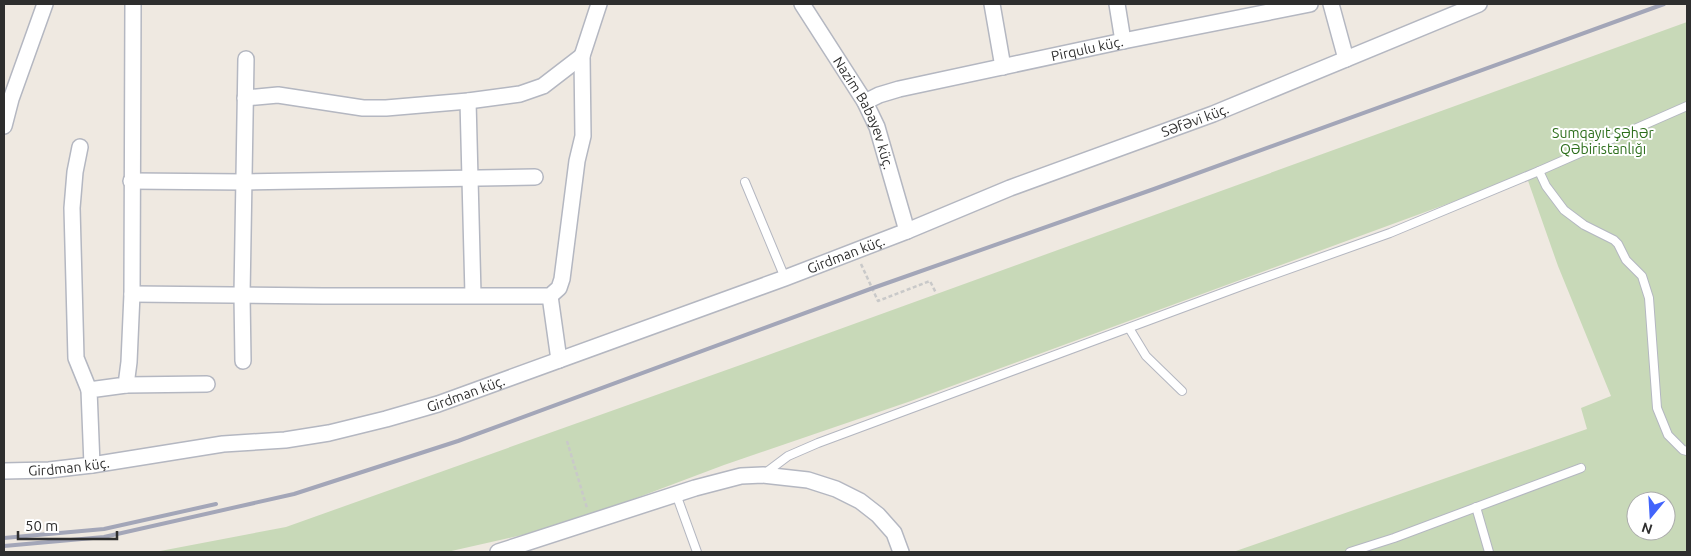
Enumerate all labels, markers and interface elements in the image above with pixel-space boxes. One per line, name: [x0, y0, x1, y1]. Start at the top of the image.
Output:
street label: Pirqulu küç.: [1050, 33, 1125, 64]
street label: Nazim Babayev küç.: [830, 54, 897, 171]
street label: Səfəvi küç.: [1159, 100, 1231, 140]
park label: Sumqayıt Şəhər Qəbiristanlığı: [1552, 125, 1655, 157]
street label: Girdman küç.: [805, 232, 887, 277]
street label: Girdman küç.: [425, 372, 507, 415]
street label: Girdman küç.: [28, 454, 111, 478]
north arrow: [1626, 491, 1676, 541]
scale bar: [18, 508, 116, 540]
text: 50 m: [25, 517, 58, 534]
text: N: [1640, 519, 1654, 538]

